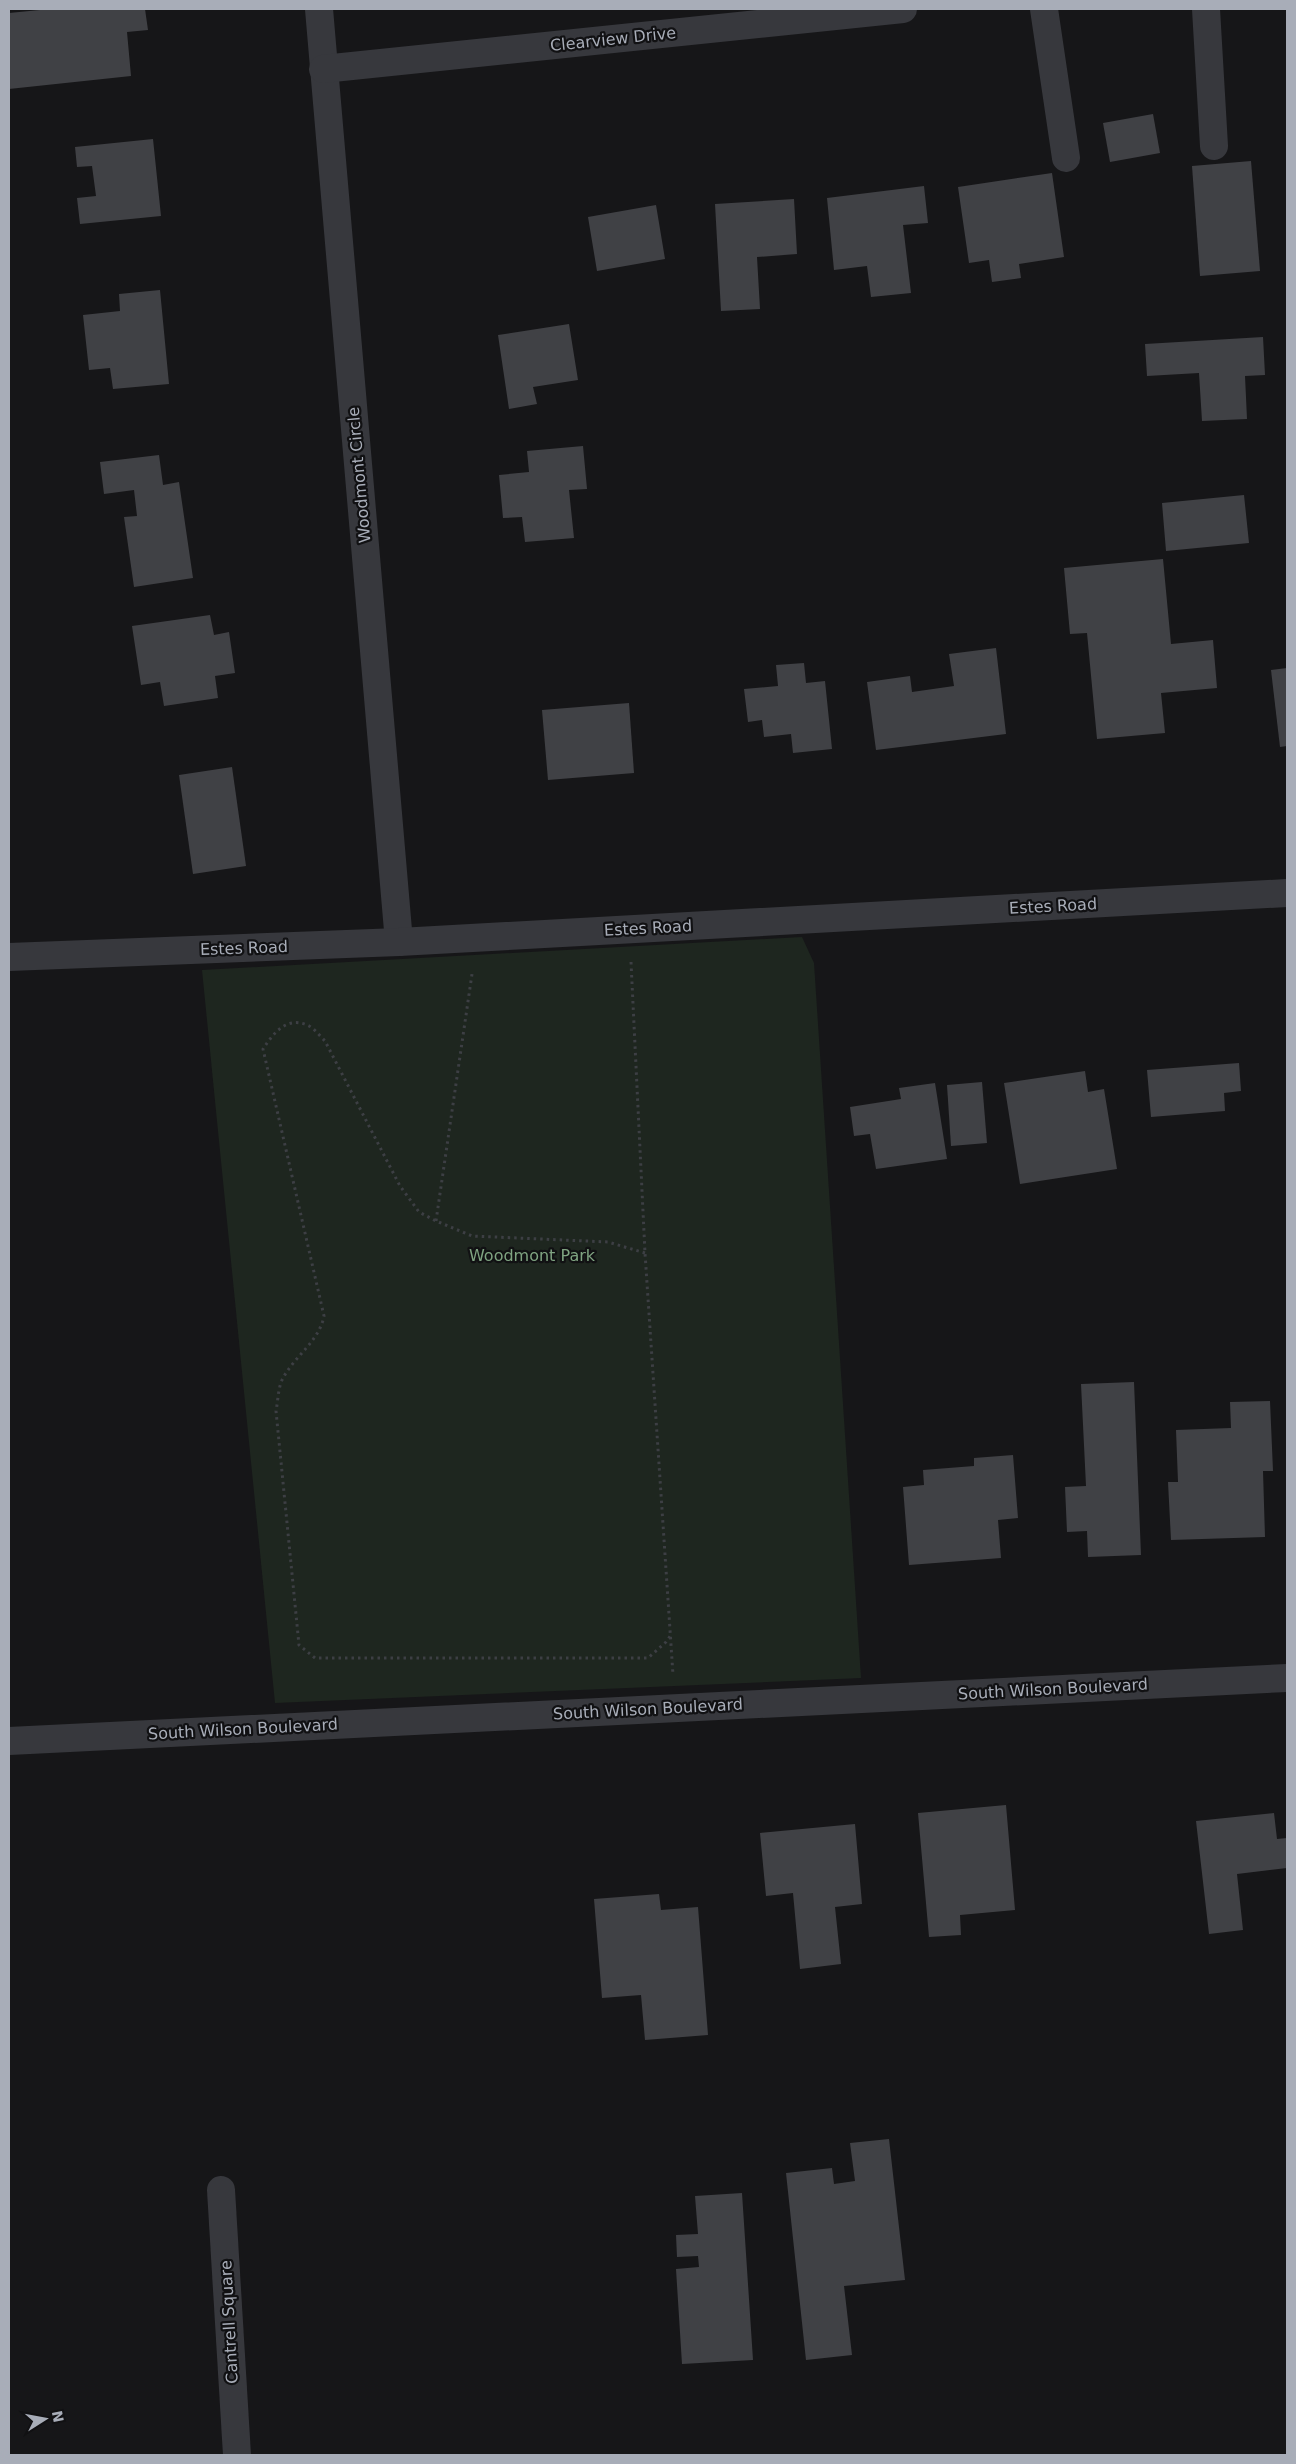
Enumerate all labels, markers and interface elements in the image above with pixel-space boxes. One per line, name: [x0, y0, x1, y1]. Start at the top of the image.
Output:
street label: Clearview Drive: [549, 23, 677, 55]
street label: Woodmont Circle: [344, 406, 374, 544]
street label: Estes Road: [1008, 894, 1098, 918]
street label: Estes Road: [603, 916, 693, 940]
street label: Estes Road: [200, 937, 288, 959]
park label: Woodmont Park: [469, 1246, 596, 1265]
street label: South Wilson Boulevard: [958, 1675, 1148, 1703]
street label: South Wilson Boulevard: [553, 1695, 743, 1723]
street label: South Wilson Boulevard: [148, 1715, 338, 1743]
street label: Cantrell Square: [216, 2260, 242, 2384]
north arrow: [20, 2394, 70, 2444]
text: N: [49, 2409, 67, 2424]

